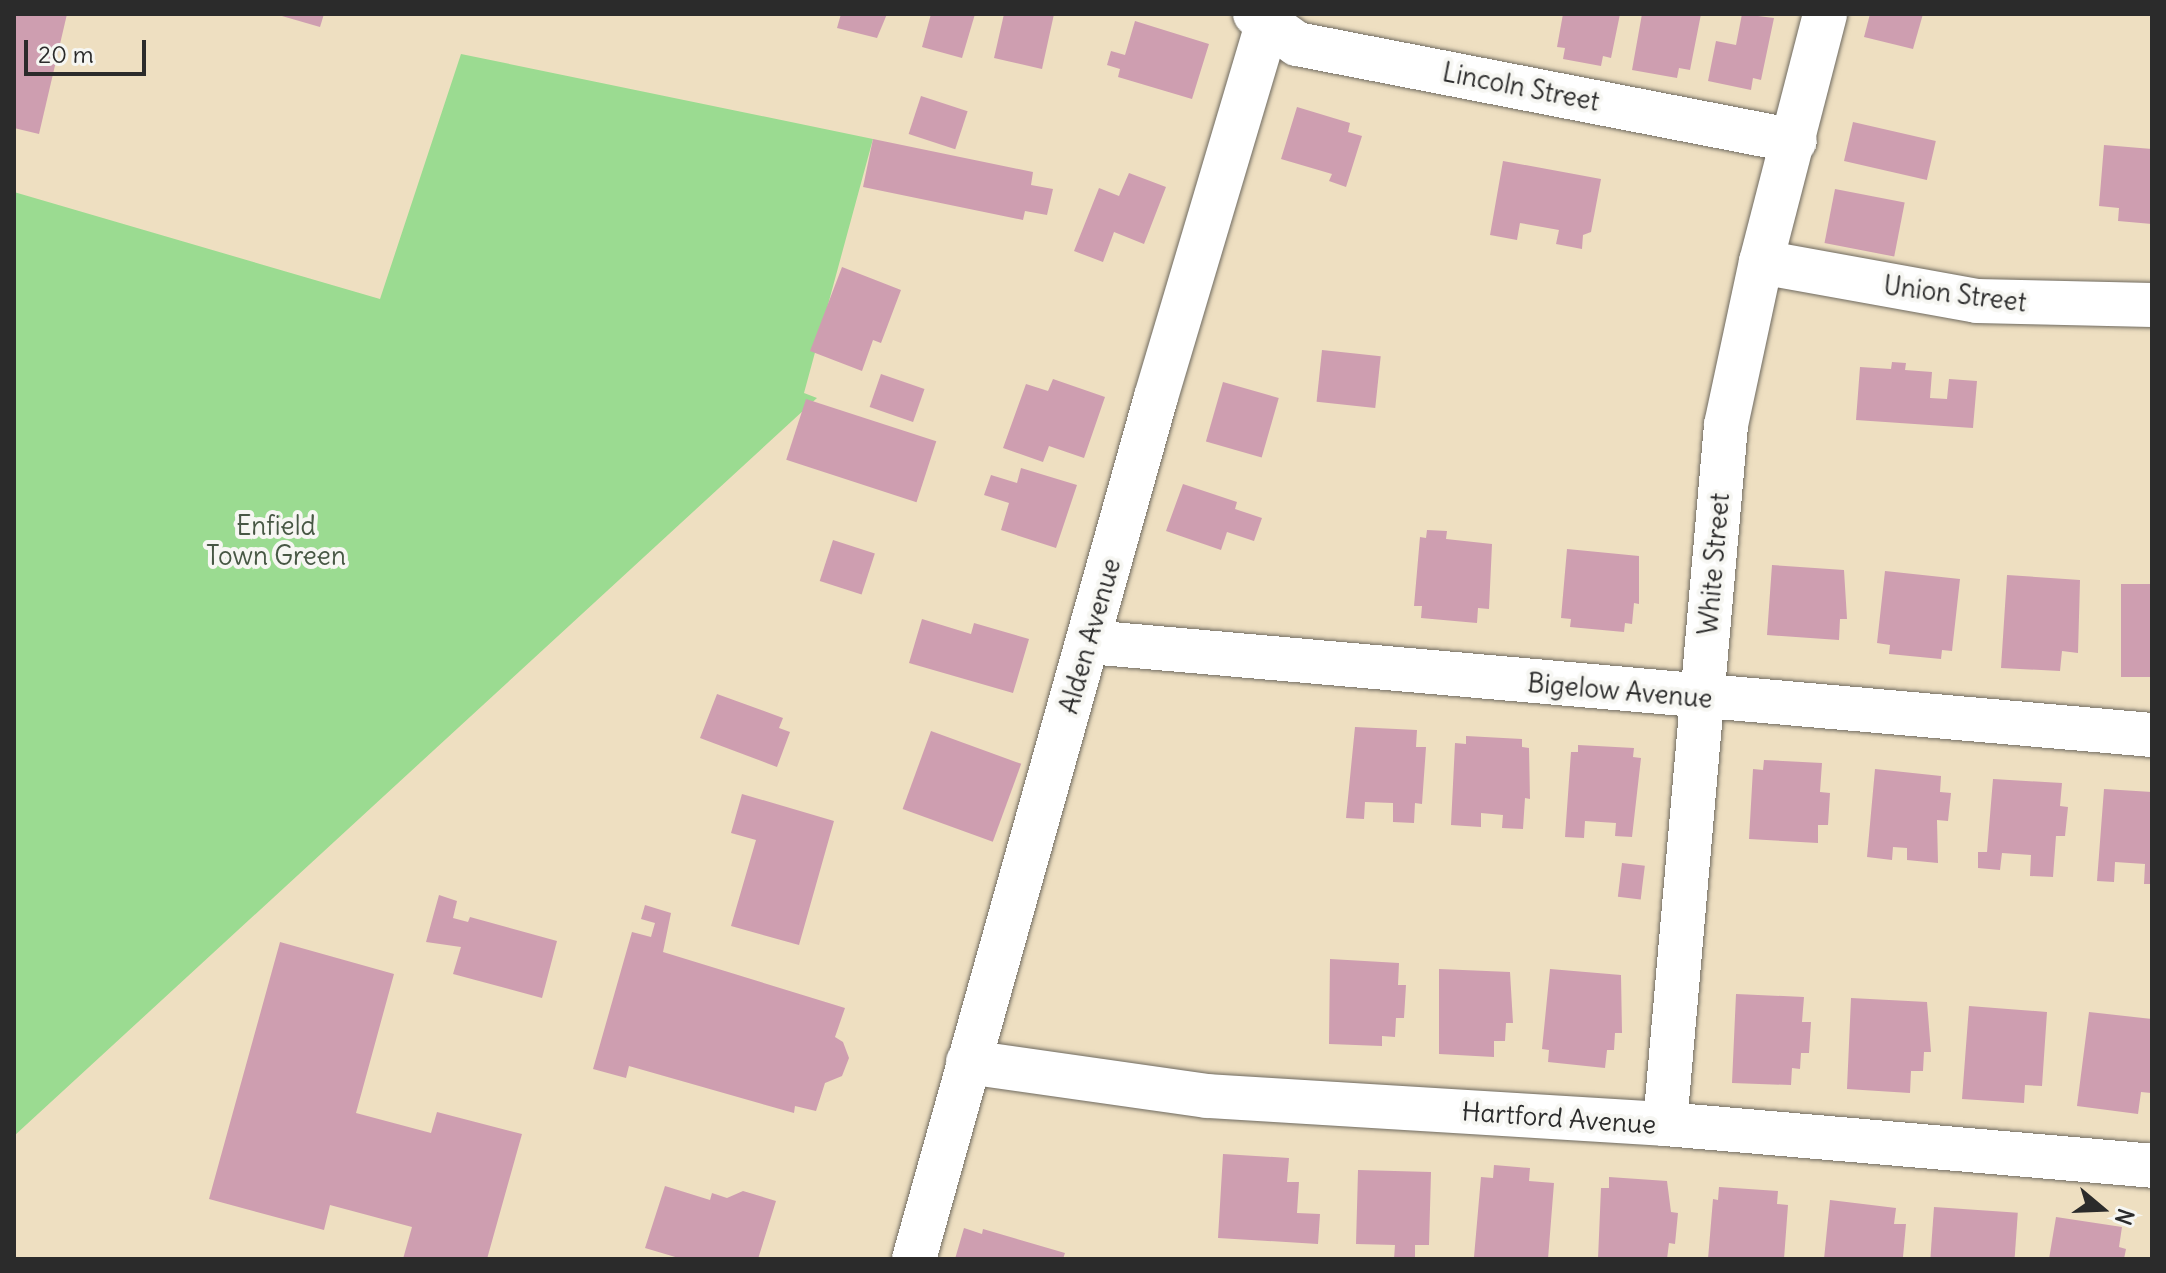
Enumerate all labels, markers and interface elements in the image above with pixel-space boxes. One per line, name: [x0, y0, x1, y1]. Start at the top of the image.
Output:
scale bar: [28, 24, 150, 74]
text: 20 m: [38, 39, 94, 69]
street label: Lincoln Street: [1440, 57, 1602, 117]
street label: Union Street: [1882, 270, 2028, 318]
street label: White Street: [1692, 492, 1736, 636]
park label: Enfield Town Green: [206, 510, 346, 572]
street label: Alden Avenue: [1053, 555, 1127, 717]
street label: Bigelow Avenue: [1526, 667, 1714, 715]
street label: Hartford Avenue: [1461, 1096, 1657, 1140]
north arrow: [2062, 1169, 2142, 1249]
text: N: [2109, 1205, 2140, 1229]

